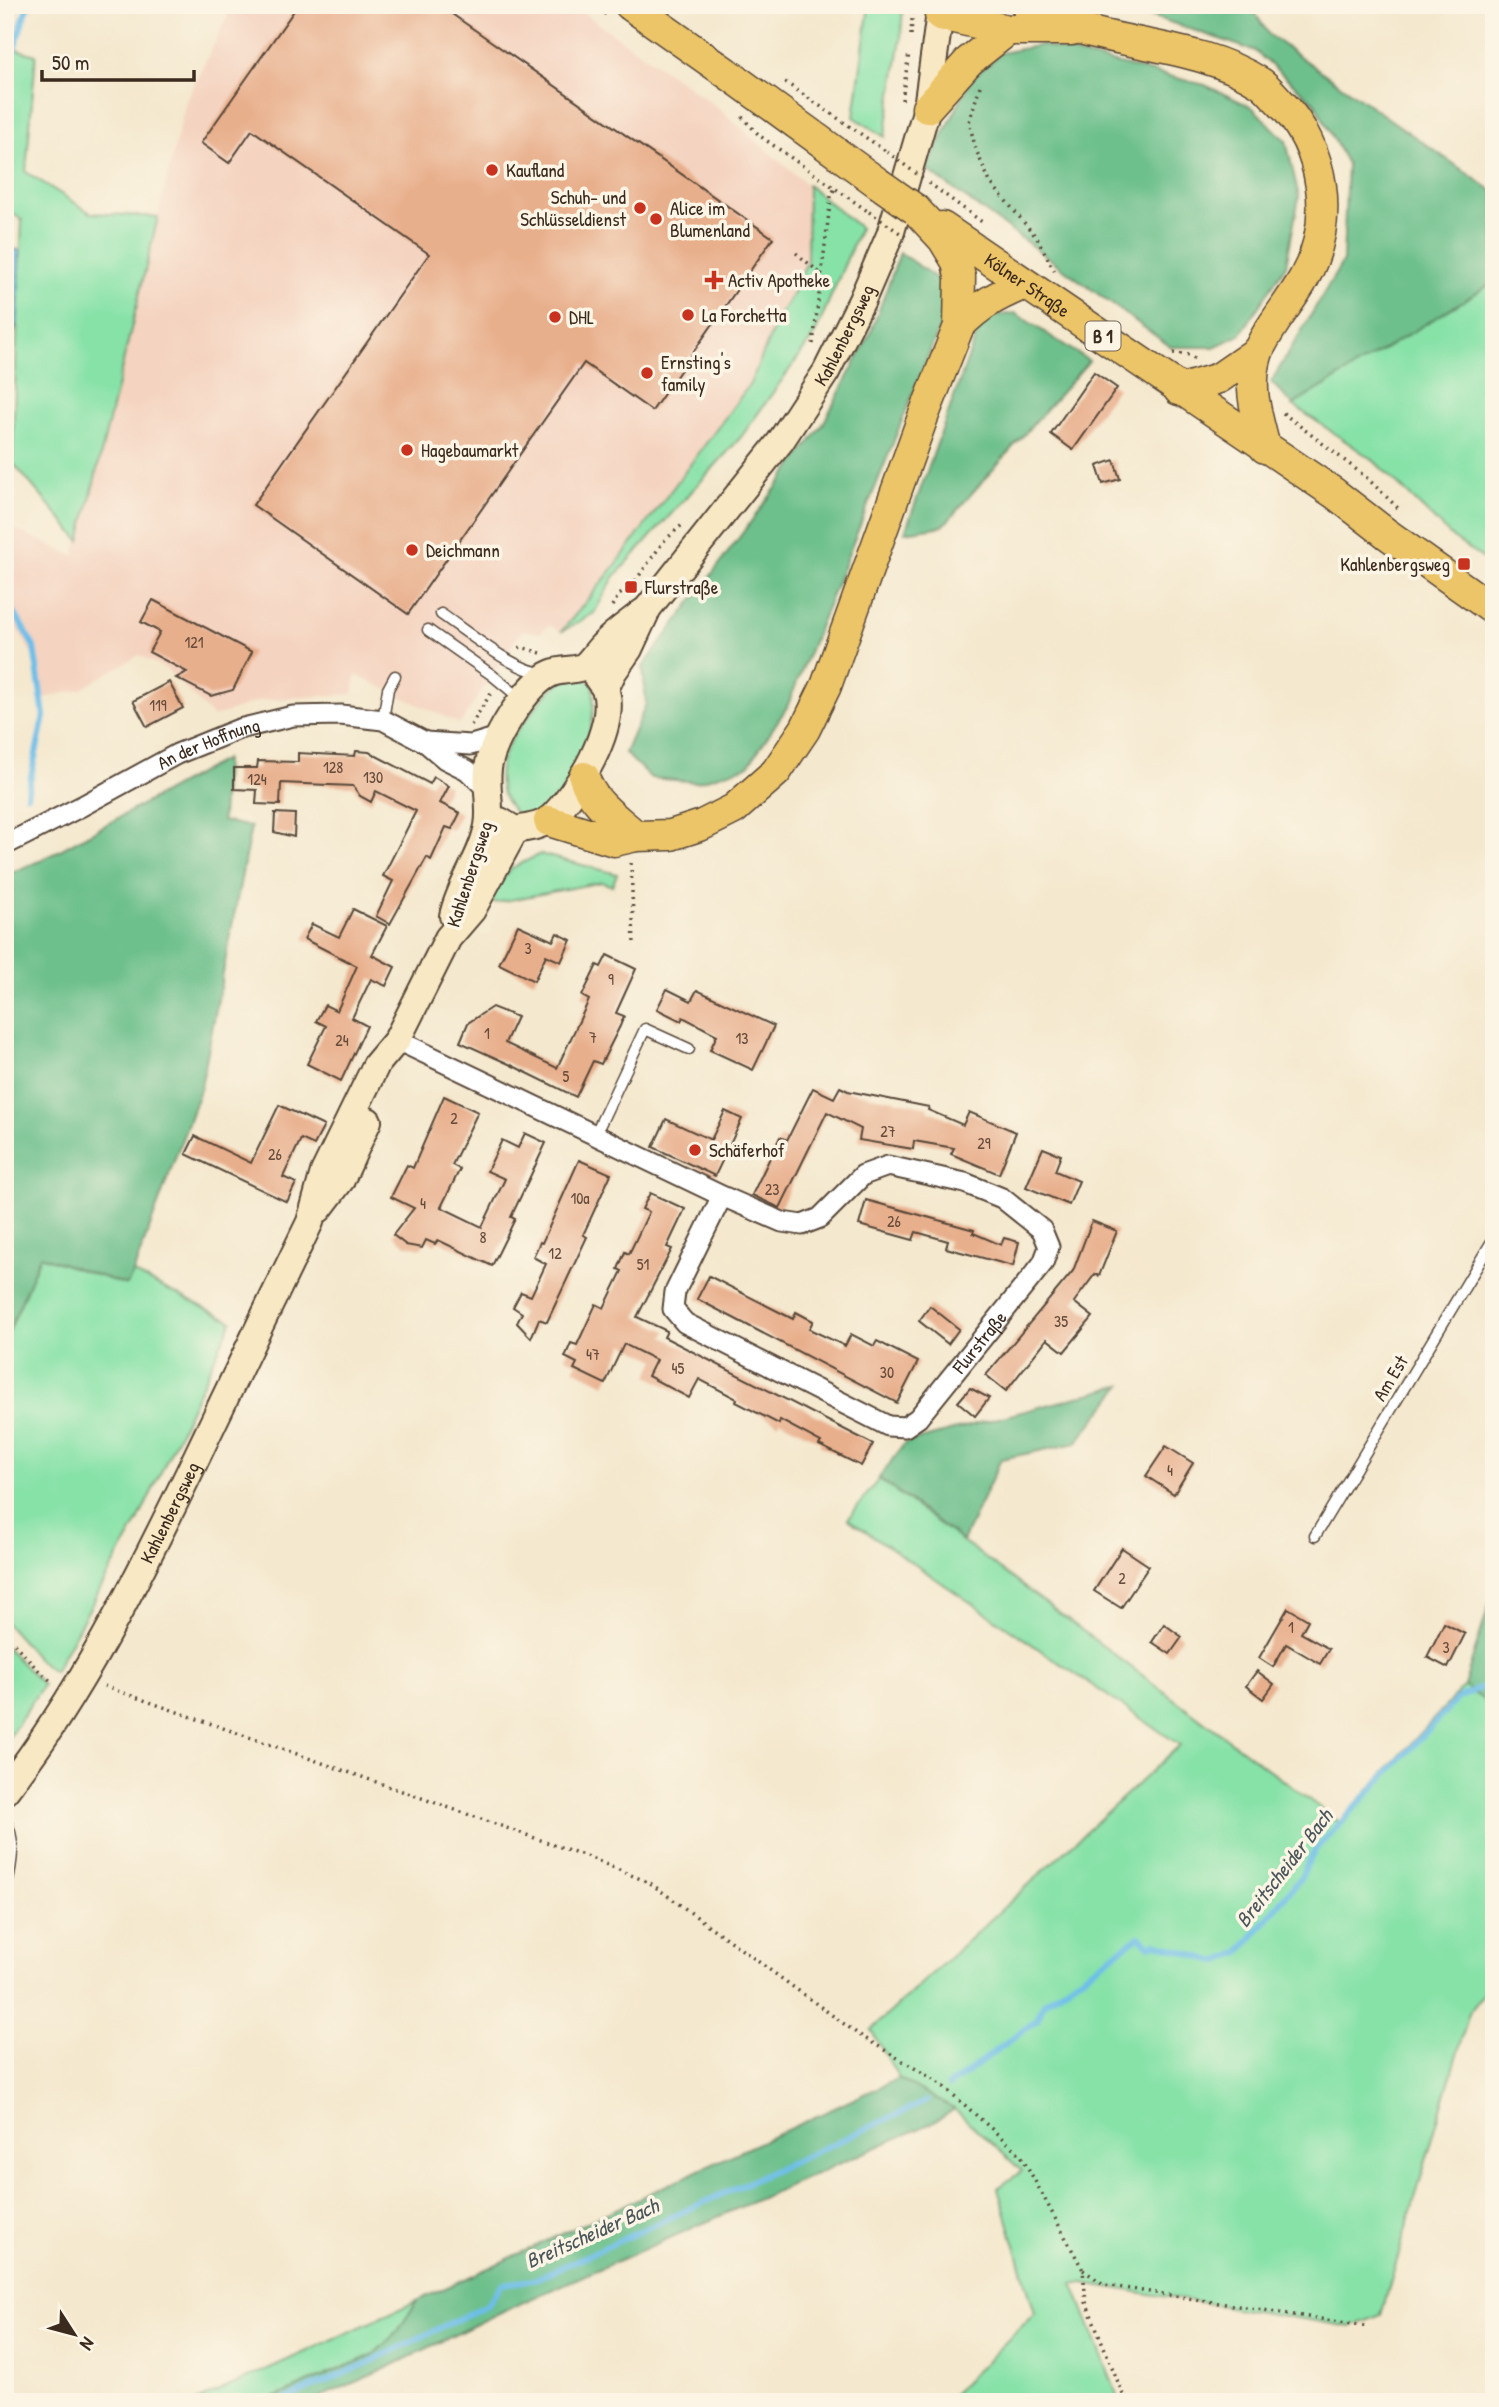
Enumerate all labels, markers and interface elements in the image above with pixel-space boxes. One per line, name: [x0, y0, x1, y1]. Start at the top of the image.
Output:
scale bar: [42, 38, 194, 82]
text: 50 m: [52, 48, 89, 77]
place label: Kaufland: [506, 157, 565, 183]
marker: Kaufland: [484, 162, 500, 178]
place label: Schuh- und Schlüsseldienst: [520, 184, 627, 232]
place label: Alice im Blumenland: [670, 195, 750, 243]
marker: Schuh- und Schlüsseldienst: [632, 200, 648, 216]
marker: Alice im Blumenland: [648, 211, 664, 227]
street label: Kölner Straße: [979, 247, 1076, 323]
place label: Activ Apotheke: [728, 267, 830, 293]
marker: Activ Apotheke: [706, 272, 722, 288]
street label: Kahlenbergsweg: [808, 280, 880, 391]
place label: La Forchetta: [702, 302, 787, 328]
place label: DHL: [569, 304, 594, 330]
marker: La Forchetta: [680, 307, 696, 323]
marker: DHL: [547, 309, 563, 325]
road number: B 1: [1086, 322, 1120, 350]
place label: Ernsting's family: [661, 349, 731, 397]
marker: Ernsting's family: [639, 365, 655, 381]
place label: Hagebaumarkt: [421, 437, 519, 463]
marker: Hagebaumarkt: [399, 442, 415, 458]
place label: Deichmann: [426, 537, 500, 563]
marker: Deichmann: [404, 542, 420, 558]
place label: Kahlenbergsweg: [1340, 551, 1450, 577]
marker: Kahlenbergsweg: [1456, 556, 1472, 572]
place label: Flurstraße: [644, 574, 719, 600]
marker: Flurstraße: [623, 579, 639, 595]
house number: 121: [184, 631, 204, 653]
house number: 119: [149, 694, 167, 716]
street label: An der Hoffnung: [152, 711, 262, 775]
house number: 128: [323, 756, 343, 778]
house number: 130: [363, 766, 383, 788]
house number: 124: [247, 768, 267, 790]
street label: Kahlenbergsweg: [440, 818, 498, 930]
house number: 3: [524, 937, 532, 959]
house number: 9: [608, 968, 614, 990]
house number: 1: [484, 1022, 490, 1044]
house number: 7: [589, 1026, 597, 1048]
house number: 13: [736, 1027, 748, 1049]
house number: 24: [335, 1029, 349, 1051]
house number: 5: [563, 1065, 570, 1087]
house number: 2: [450, 1107, 458, 1129]
house number: 27: [880, 1120, 896, 1142]
house number: 29: [977, 1132, 991, 1154]
place label: Schäferhof: [709, 1137, 785, 1163]
marker: Schäferhof: [687, 1142, 703, 1158]
house number: 26: [268, 1143, 282, 1165]
house number: 23: [765, 1178, 779, 1200]
house number: 10a: [570, 1187, 590, 1209]
house number: 4: [420, 1192, 426, 1214]
house number: 26: [887, 1210, 901, 1232]
house number: 8: [480, 1226, 487, 1248]
house number: 12: [548, 1242, 562, 1264]
house number: 51: [637, 1253, 649, 1275]
street label: Flurstraße: [945, 1305, 1013, 1380]
house number: 35: [1054, 1310, 1068, 1332]
house number: 47: [586, 1343, 600, 1365]
street label: Am Est: [1366, 1350, 1414, 1406]
house number: 45: [672, 1357, 685, 1379]
house number: 30: [880, 1361, 894, 1383]
street label: Kahlenbergsweg: [133, 1458, 205, 1568]
house number: 4: [1167, 1459, 1173, 1481]
house number: 2: [1118, 1567, 1126, 1589]
house number: 1: [1288, 1616, 1294, 1638]
house number: 3: [1442, 1636, 1450, 1658]
water label: Breitscheider Bach: [1229, 1802, 1340, 1933]
water label: Breitscheider Bach: [521, 2190, 664, 2275]
north arrow: [38, 2298, 108, 2368]
text: N: [74, 2332, 101, 2356]

